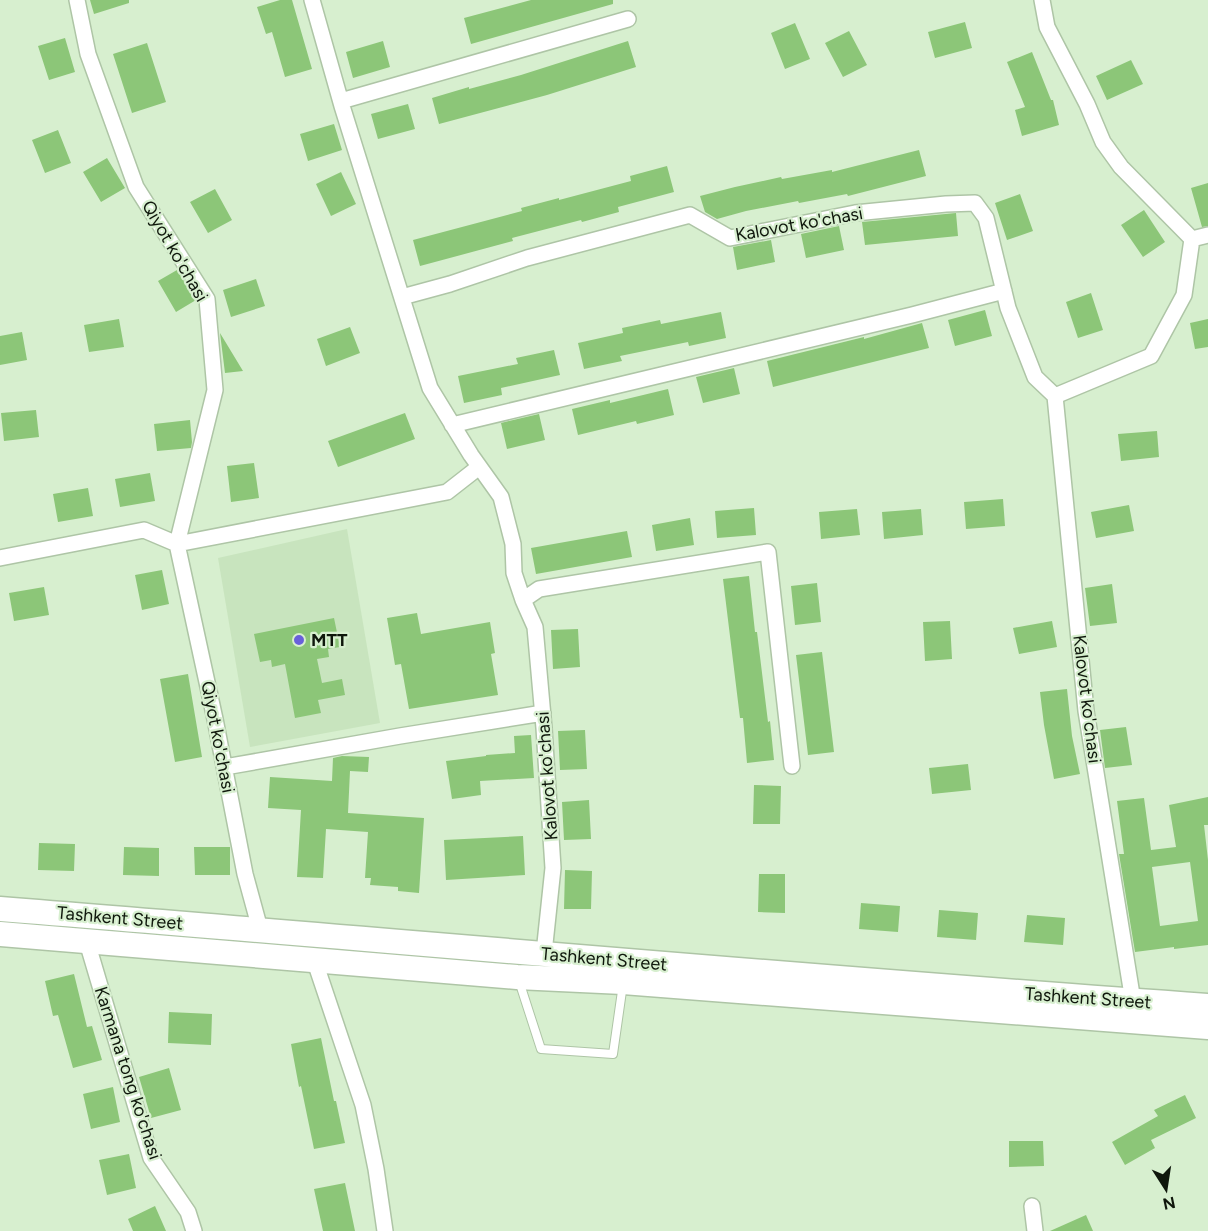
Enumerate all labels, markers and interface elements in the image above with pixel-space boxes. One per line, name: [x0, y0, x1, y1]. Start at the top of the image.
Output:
street label: Qiyot ko'chasi: [137, 196, 213, 306]
street label: Kalovot ko'chasi: [734, 202, 864, 246]
place label: MTT: [311, 629, 348, 651]
marker: MTT: [292, 633, 306, 647]
street label: Kalovot ko'chasi: [1068, 634, 1106, 764]
street label: Qiyot ko'chasi: [196, 679, 240, 795]
street label: Kalovot ko'chasi: [532, 711, 562, 841]
street label: Tashkent Street: [56, 902, 184, 934]
street label: Tashkent Street: [540, 943, 668, 975]
street label: Tashkent Street: [1024, 983, 1152, 1013]
street label: Karmana tong ko'chasi: [90, 984, 166, 1162]
north arrow: [1136, 1159, 1196, 1219]
text: N: [1161, 1193, 1177, 1214]

